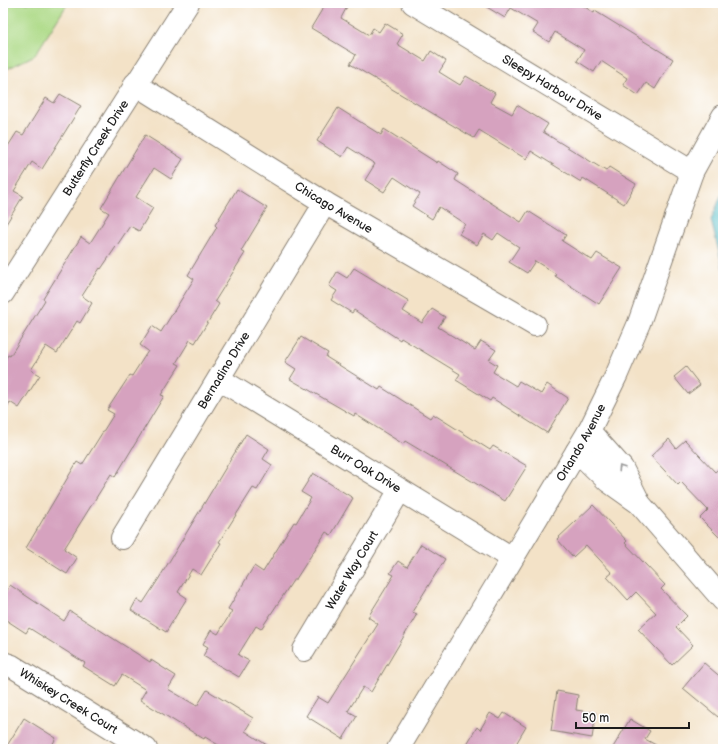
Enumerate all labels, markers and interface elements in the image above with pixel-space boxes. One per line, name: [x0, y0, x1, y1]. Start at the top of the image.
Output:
street label: Sleepy Harbour Drive: [499, 51, 605, 124]
street label: Butterfly Creek Drive: [59, 97, 132, 199]
street label: Chicago Avenue: [292, 178, 376, 237]
street label: Bernadino Drive: [194, 329, 253, 412]
street label: Orlando Avenue: [553, 401, 609, 484]
street label: Burr Oak Drive: [328, 441, 404, 496]
one-way arrow: [619, 466, 626, 473]
street label: Water Way Court: [322, 528, 382, 613]
street label: Whiskey Creek Court: [17, 665, 121, 737]
scale bar: [576, 704, 689, 730]
text: 50 m: [582, 711, 609, 726]

